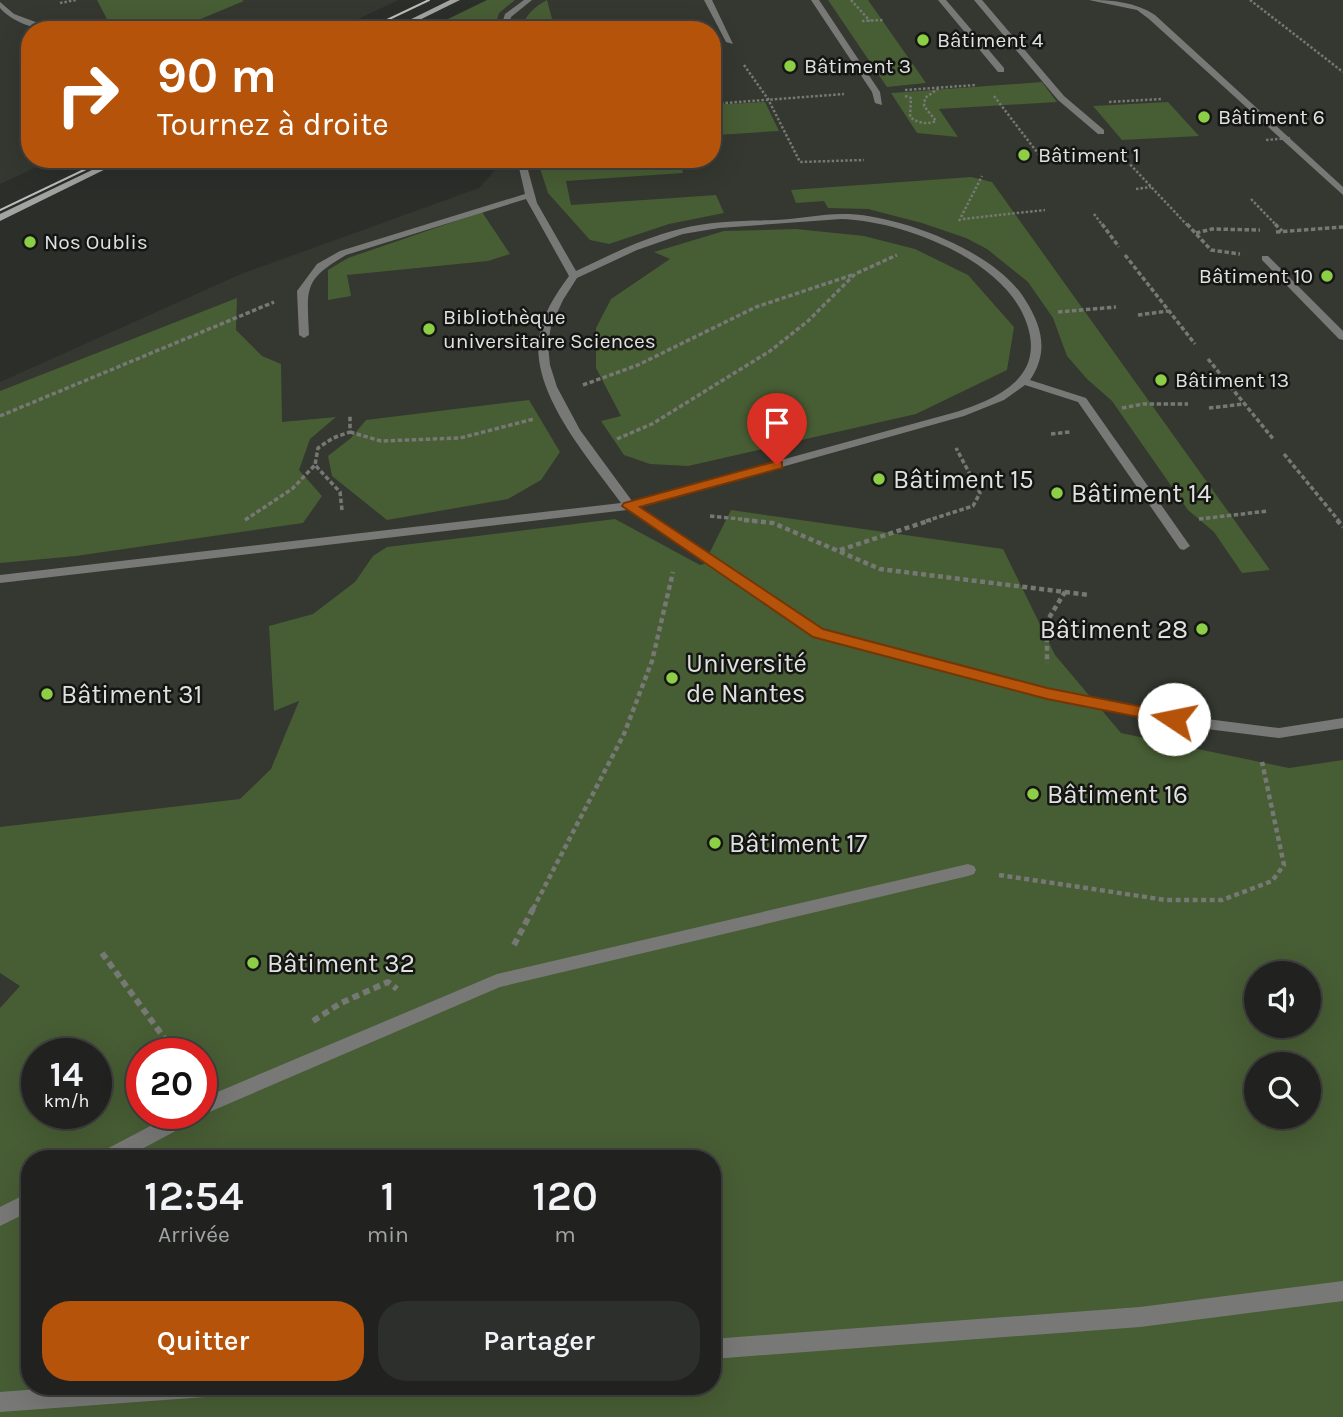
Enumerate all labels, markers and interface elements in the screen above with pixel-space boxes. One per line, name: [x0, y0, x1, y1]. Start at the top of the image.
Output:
place label: Bâtiment 4: [937, 28, 1044, 52]
marker: Bâtiment 4: [915, 32, 931, 48]
text: 90 m: [157, 47, 277, 104]
icon: right: [42, 49, 133, 140]
place label: Bâtiment 3: [804, 54, 911, 78]
marker: Bâtiment 3: [782, 58, 798, 74]
place label: Bâtiment 6: [1218, 105, 1325, 129]
text: Tournez à droite: [157, 106, 389, 143]
marker: Bâtiment 6: [1196, 109, 1212, 125]
place label: Bâtiment 1: [1038, 143, 1140, 167]
marker: Bâtiment 1: [1016, 147, 1032, 163]
place label: Nos Oublis: [44, 230, 148, 254]
marker: Nos Oublis: [22, 234, 38, 250]
place label: Bâtiment 10: [1199, 264, 1313, 288]
marker: Bâtiment 10: [1319, 268, 1335, 284]
place label: Bibliothèque universitaire Sciences: [443, 305, 656, 353]
marker: Bibliothèque universitaire Sciences: [421, 321, 437, 337]
place label: Bâtiment 13: [1175, 368, 1289, 392]
marker: Bâtiment 13: [1153, 372, 1169, 388]
pin: [747, 393, 807, 465]
icon: arrive: [758, 404, 796, 442]
place label: Bâtiment 15: [893, 464, 1034, 495]
marker: Bâtiment 15: [871, 471, 887, 487]
place label: Bâtiment 14: [1071, 478, 1211, 509]
marker: Bâtiment 14: [1049, 485, 1065, 501]
place label: Bâtiment 28: [1040, 614, 1188, 645]
marker: Bâtiment 28: [1194, 621, 1210, 637]
place label: Université de Nantes: [686, 648, 807, 709]
marker: Université de Nantes: [664, 670, 680, 686]
place label: Bâtiment 31: [61, 679, 202, 710]
position arrow: [1137, 682, 1211, 756]
marker: Bâtiment 31: [39, 686, 55, 702]
place label: Bâtiment 16: [1047, 779, 1188, 810]
marker: Bâtiment 16: [1025, 786, 1041, 802]
place label: Bâtiment 17: [729, 828, 867, 859]
marker: Bâtiment 17: [707, 835, 723, 851]
place label: Bâtiment 32: [267, 948, 415, 979]
marker: Bâtiment 32: [245, 955, 261, 971]
map controls: [1244, 961, 1321, 1129]
button: sound: [1244, 961, 1321, 1038]
speed limit sign: 20: [126, 1038, 217, 1129]
button: search: [1244, 1052, 1321, 1129]
text: 14: [50, 1054, 83, 1095]
text: km/h: [44, 1090, 89, 1112]
text: 12:54: [144, 1171, 244, 1221]
text: 1: [380, 1171, 395, 1221]
text: 120: [532, 1171, 598, 1221]
text: Arrivée: [158, 1221, 230, 1248]
text: min: [367, 1221, 409, 1248]
text: m: [554, 1221, 576, 1248]
button: Quitter: [42, 1301, 364, 1381]
button: Partager: [378, 1301, 700, 1381]

